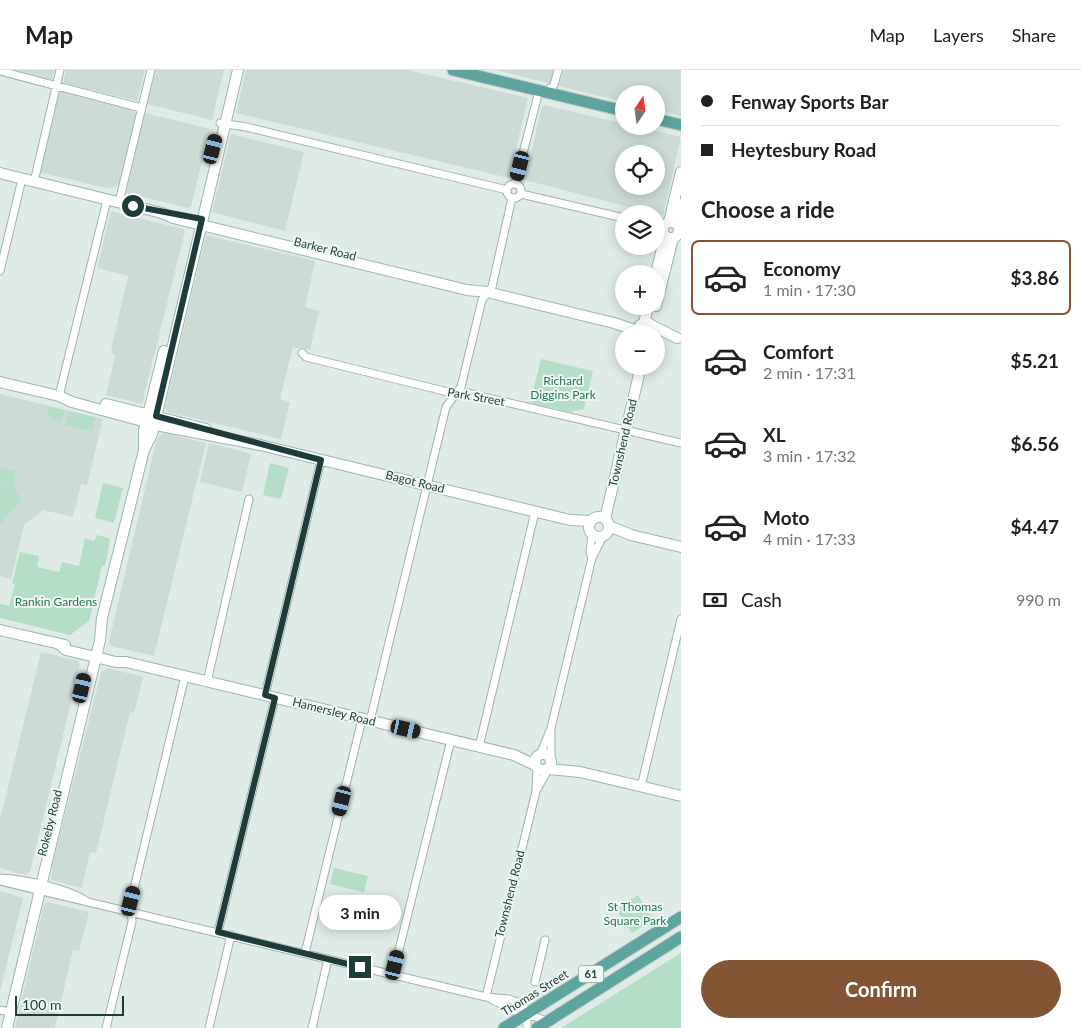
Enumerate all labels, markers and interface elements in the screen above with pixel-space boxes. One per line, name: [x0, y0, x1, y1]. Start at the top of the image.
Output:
text: Map: [25, 20, 73, 49]
text: Map: [869, 24, 905, 46]
text: Layers: [933, 24, 984, 46]
text: Share: [1012, 24, 1056, 46]
north arrow: [615, 85, 665, 135]
map controls: [615, 85, 665, 375]
text: Fenway Sports Bar: [731, 90, 889, 113]
car: [202, 133, 223, 165]
text: Heytesbury Road: [731, 138, 876, 161]
button: locate: [615, 145, 665, 195]
car: [509, 150, 530, 182]
route start: [122, 195, 144, 217]
text: Choose a ride: [701, 196, 835, 223]
button: layers: [615, 205, 665, 255]
street label: Barker Road: [292, 234, 358, 264]
icon: car: [703, 255, 748, 300]
text: Economy: [763, 257, 841, 280]
button: +: [615, 265, 665, 315]
text: $3.86: [1010, 266, 1059, 289]
text: 1 min · 17:30: [763, 280, 856, 299]
button: −: [615, 325, 665, 375]
icon: car: [703, 338, 748, 383]
text: Comfort: [763, 340, 834, 363]
text: $5.21: [1010, 349, 1059, 372]
text: 2 min · 17:31: [763, 363, 856, 382]
park label: Richard Diggins Park: [530, 373, 597, 402]
street label: Park Street: [446, 384, 507, 409]
street label: Townshend Road: [605, 397, 640, 488]
icon: car: [703, 421, 748, 466]
text: XL: [763, 423, 786, 446]
text: $6.56: [1010, 432, 1059, 455]
text: 3 min · 17:32: [763, 446, 856, 465]
street label: Bagot Road: [384, 467, 446, 496]
icon: car: [703, 504, 748, 549]
text: Moto: [763, 506, 809, 529]
text: $4.47: [1010, 515, 1059, 538]
text: 4 min · 17:33: [763, 529, 856, 548]
icon: cash: [701, 586, 729, 614]
text: Cash: [741, 588, 782, 611]
text: 990 m: [1016, 590, 1061, 609]
park label: Rankin Gardens: [15, 594, 97, 609]
car: [71, 672, 92, 704]
street label: Hamersley Road: [291, 694, 377, 729]
car: [389, 718, 422, 740]
car: [331, 785, 352, 817]
street label: Rokeby Road: [34, 788, 65, 858]
street label: Townshend Road: [491, 848, 528, 939]
car: [120, 885, 141, 917]
callout: 3 min: [319, 894, 401, 930]
park label: St Thomas Square Park: [604, 899, 667, 928]
text: 3 min: [340, 903, 380, 922]
car: [384, 949, 405, 981]
route end: [349, 956, 371, 978]
button: Confirm: [701, 960, 1061, 1018]
street label: Thomas Street: [498, 966, 572, 1019]
road number: 61: [578, 966, 604, 982]
scale bar: [15, 993, 124, 1016]
text: 100 m: [22, 996, 61, 1013]

